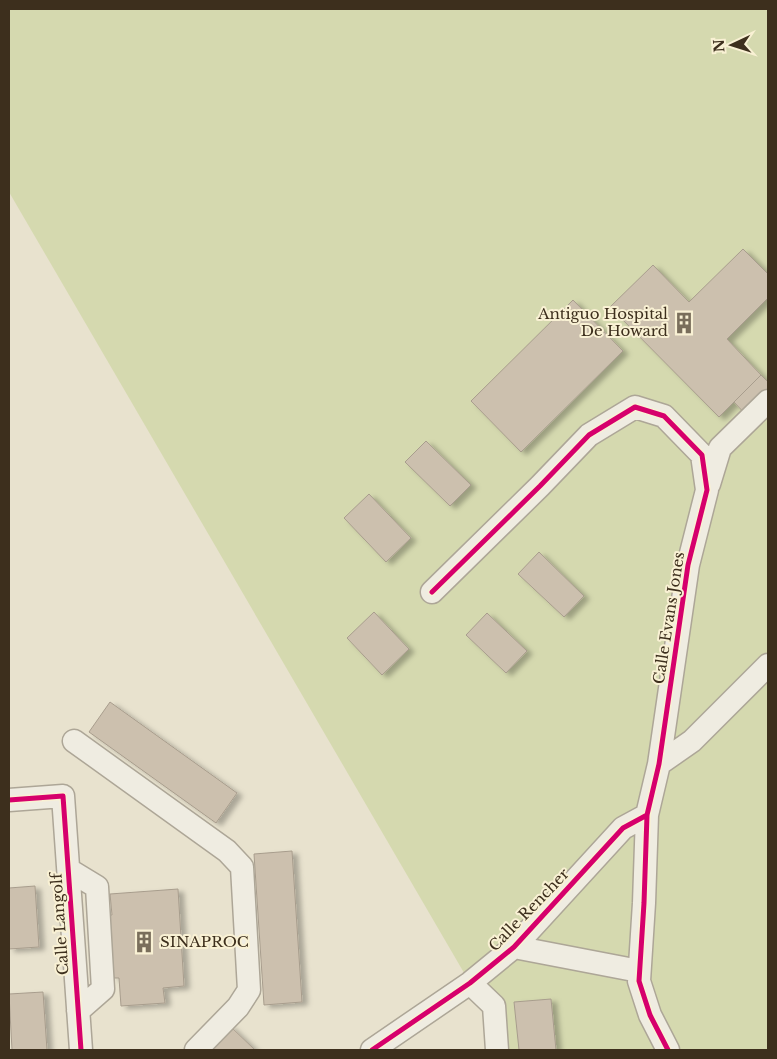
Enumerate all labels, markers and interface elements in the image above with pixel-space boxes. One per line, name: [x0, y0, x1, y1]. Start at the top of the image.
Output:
north arrow: [707, 20, 757, 70]
text: N: [710, 39, 728, 53]
place label: Antiguo Hospital De Howard: [537, 304, 668, 340]
building icon: Antiguo Hospital De Howard: [671, 310, 697, 336]
street label: Calle Evans Jones: [649, 550, 688, 685]
street label: Calle Rencher: [484, 864, 573, 955]
street label: Calle Langolf: [46, 871, 73, 976]
building icon: SINAPROC: [131, 929, 157, 955]
place label: SINAPROC: [160, 932, 249, 951]

